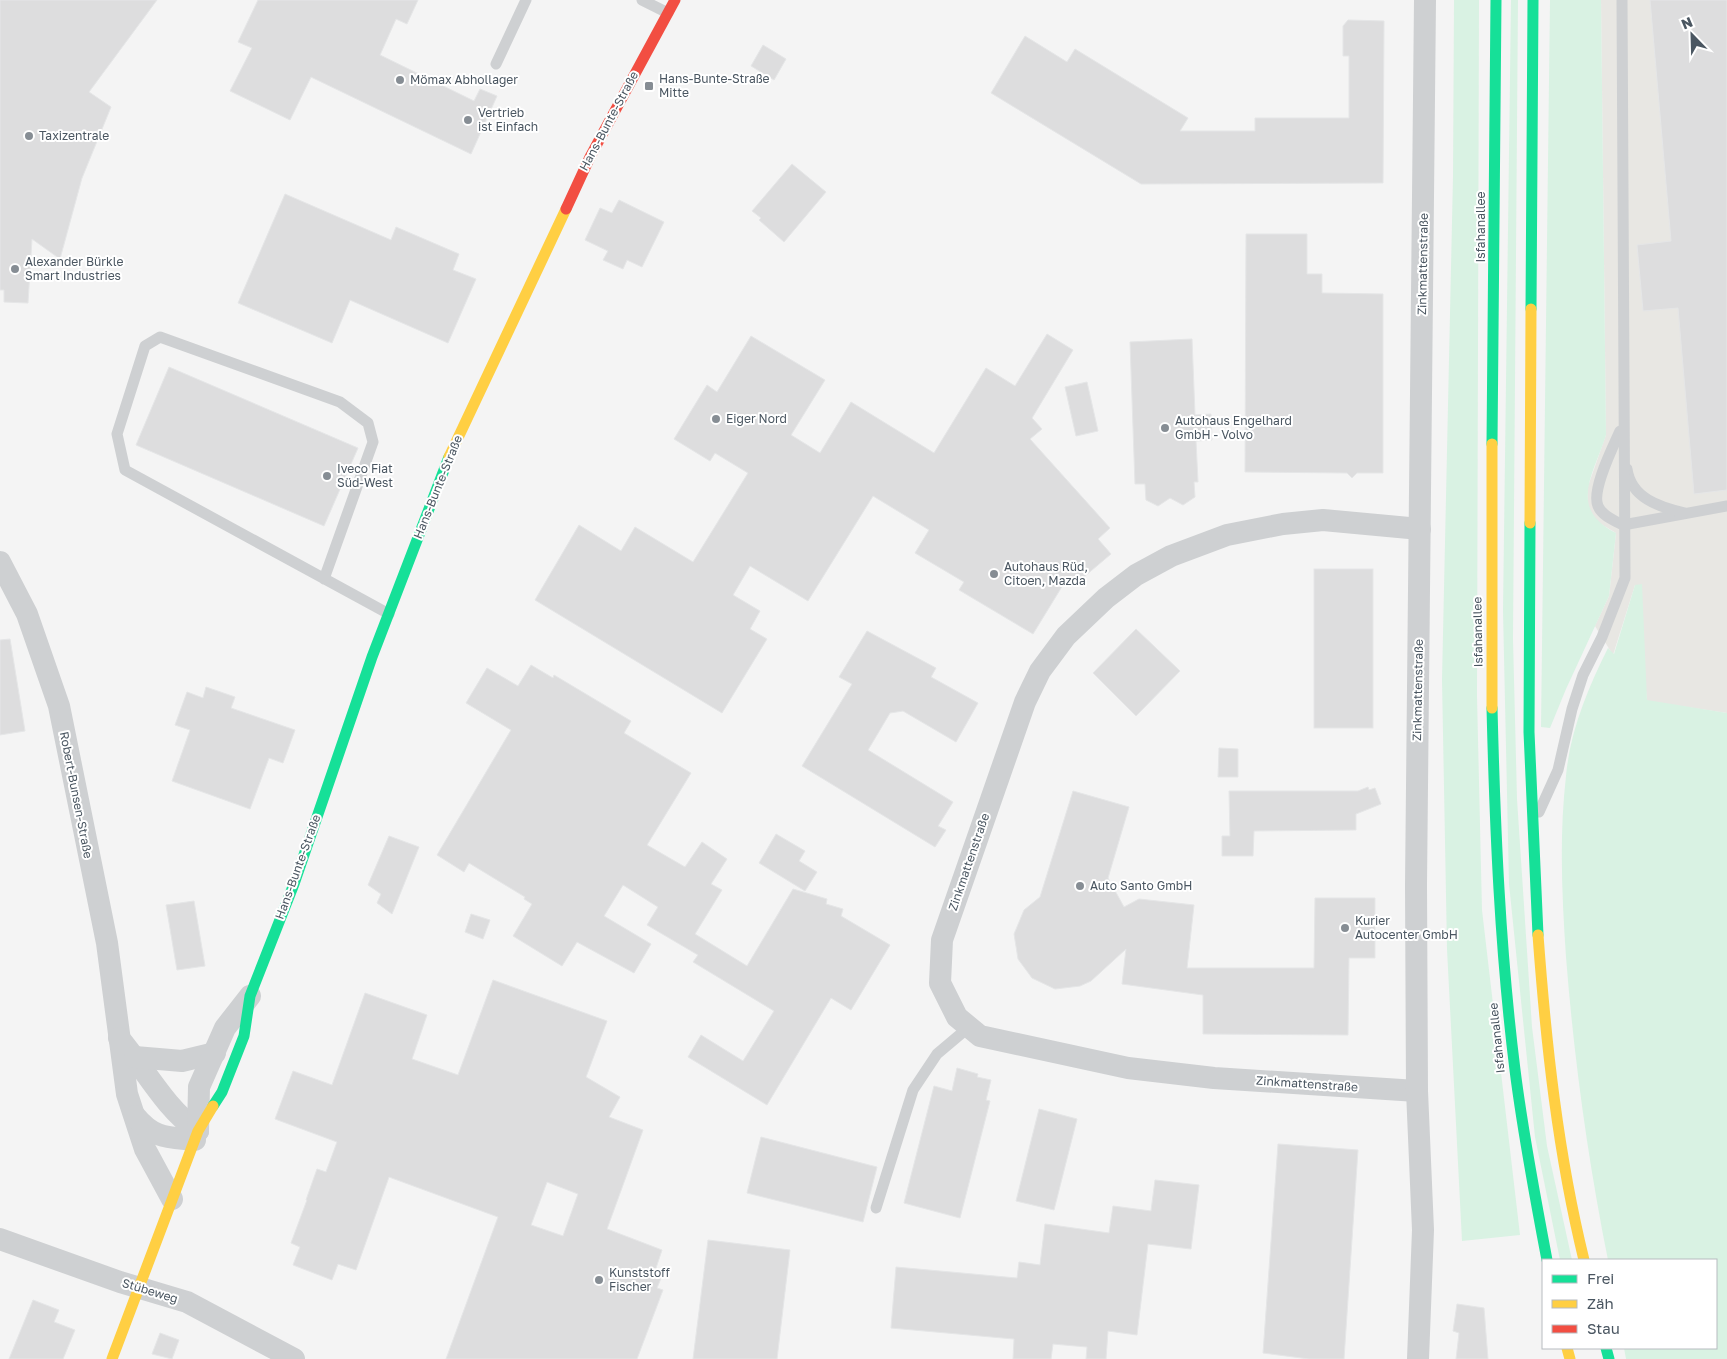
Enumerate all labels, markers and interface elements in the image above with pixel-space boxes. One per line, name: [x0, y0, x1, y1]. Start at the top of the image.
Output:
north arrow: [1667, 10, 1717, 60]
text: N: [1679, 13, 1695, 32]
street label: Hans-Bunte-Straße: [576, 68, 641, 173]
place label: Hans-Bunte-Straße Mitte: [659, 71, 770, 100]
place label: Mömax Abhollager: [410, 72, 518, 87]
marker: Mömax Abhollager: [394, 74, 406, 86]
marker: Hans-Bunte-Straße Mitte: [643, 80, 655, 92]
place label: Vertrieb ist Einfach: [478, 105, 538, 134]
marker: Vertrieb ist Einfach: [462, 114, 474, 126]
place label: Taxizentrale: [39, 128, 109, 143]
marker: Taxizentrale: [23, 130, 35, 142]
street label: Isfahanallee: [1473, 192, 1488, 262]
street label: Zinkmattenstraße: [1414, 213, 1431, 315]
place label: Alexander Bürkle Smart Industries: [25, 254, 123, 283]
marker: Alexander Bürkle Smart Industries: [9, 263, 21, 275]
place label: Eiger Nord: [726, 411, 787, 426]
marker: Eiger Nord: [710, 413, 722, 425]
place label: Autohaus Engelhard GmbH - Volvo: [1175, 413, 1292, 442]
marker: Autohaus Engelhard GmbH - Volvo: [1159, 422, 1171, 434]
street label: Hans-Bunte-Straße: [410, 433, 465, 541]
place label: Iveco Fiat Süd-West: [337, 461, 393, 490]
marker: Iveco Fiat Süd-West: [321, 470, 333, 482]
place label: Autohaus Rüd, Citoen, Mazda: [1004, 559, 1088, 588]
marker: Autohaus Rüd, Citoen, Mazda: [988, 568, 1000, 580]
street label: Isfahanallee: [1469, 596, 1486, 668]
street label: Zinkmattenstraße: [1409, 639, 1426, 741]
street label: Robert-Bunsen-Straße: [57, 730, 96, 860]
street label: Zinkmattenstraße: [945, 811, 992, 913]
street label: Hans-Bunte-Straße: [272, 812, 323, 921]
place label: Auto Santo GmbH: [1090, 878, 1192, 893]
marker: Auto Santo GmbH: [1074, 880, 1086, 892]
place label: Kurier Autocenter GmbH: [1355, 913, 1458, 942]
marker: Kurier Autocenter GmbH: [1339, 922, 1351, 934]
street label: Isfahanallee: [1485, 1002, 1508, 1074]
street label: Zinkmattenstraße: [1256, 1072, 1359, 1095]
legend: [1542, 1259, 1717, 1349]
place label: Kunststoff Fischer: [609, 1265, 671, 1294]
text: Frei: [1587, 1269, 1614, 1287]
marker: Kunststoff Fischer: [593, 1274, 605, 1286]
street label: Stübeweg: [120, 1275, 180, 1306]
text: Zäh: [1587, 1294, 1614, 1312]
text: Stau: [1587, 1319, 1620, 1337]

